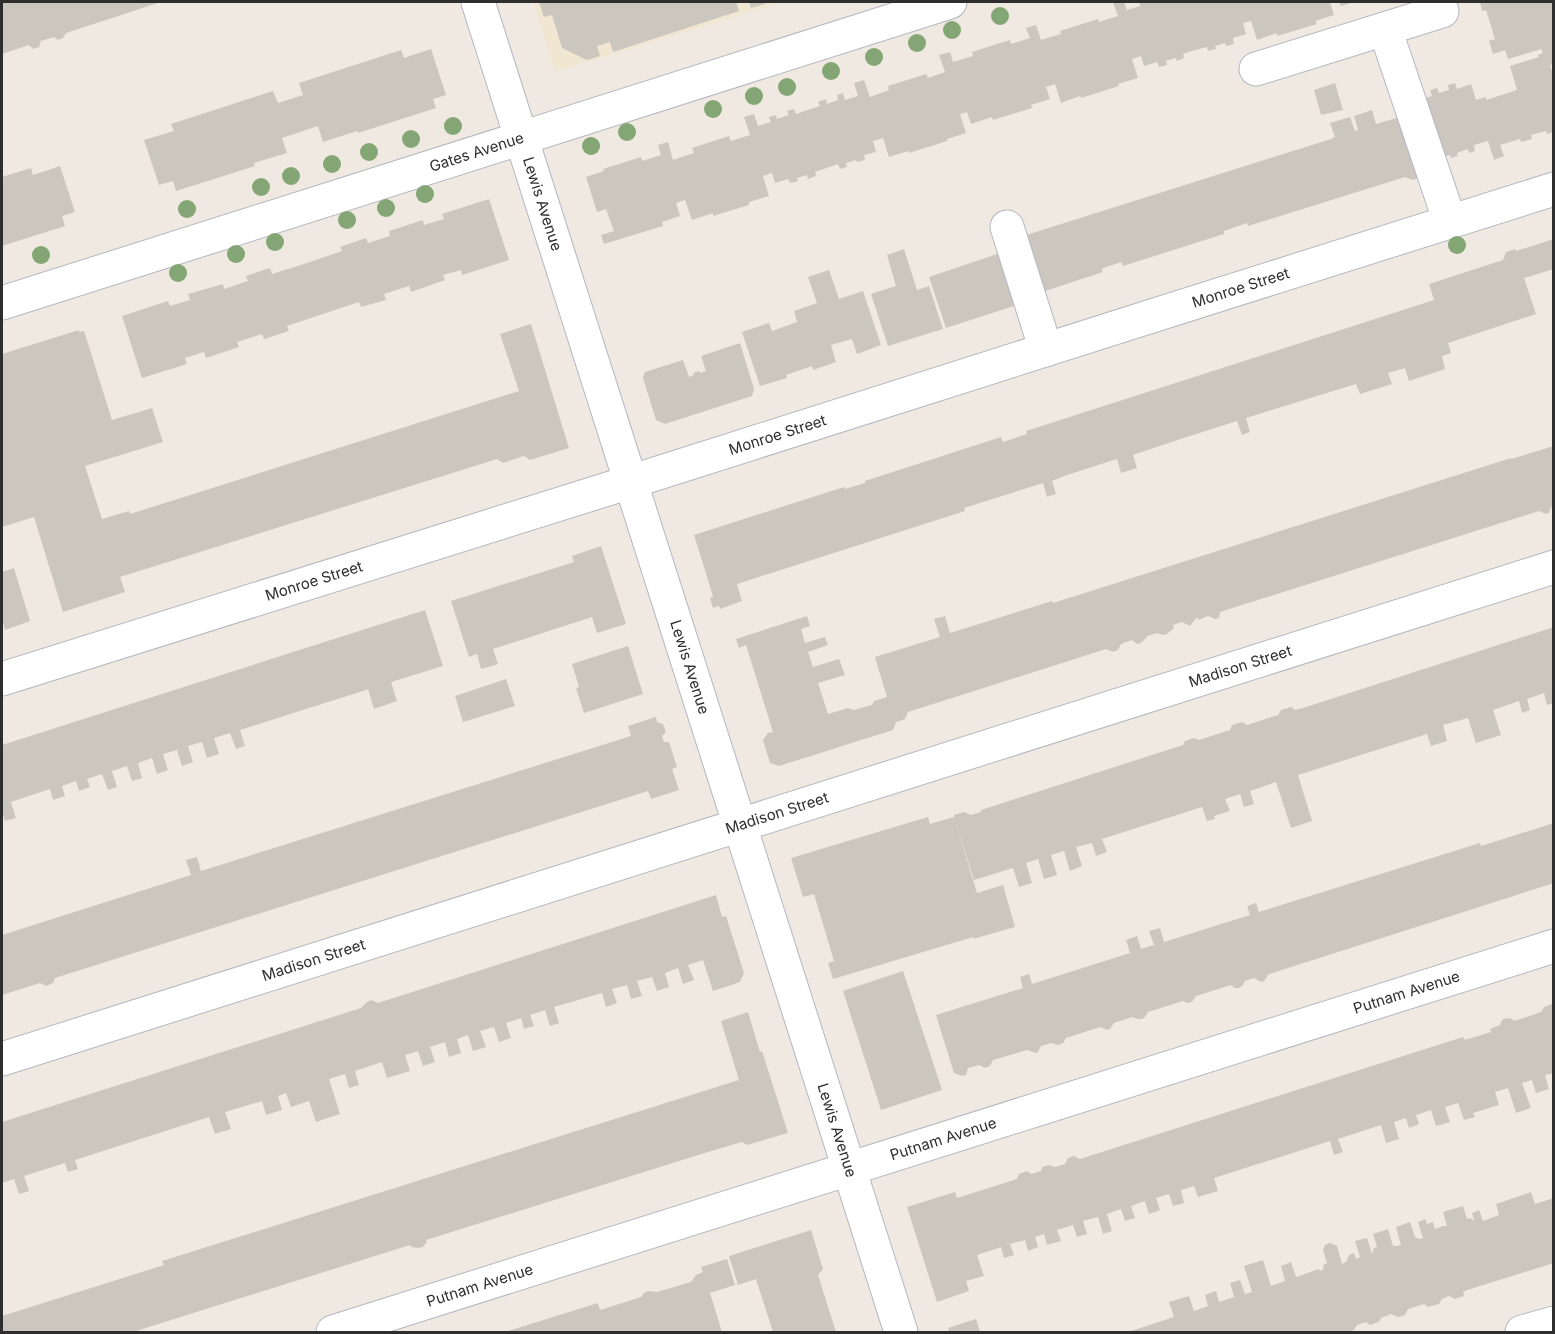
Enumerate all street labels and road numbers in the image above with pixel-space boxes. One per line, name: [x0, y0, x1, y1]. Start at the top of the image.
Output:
street label: Gates Avenue: [427, 128, 526, 176]
street label: Lewis Avenue: [519, 154, 567, 253]
street label: Monroe Street: [1189, 263, 1292, 312]
street label: Monroe Street: [726, 410, 829, 459]
street label: Monroe Street: [263, 556, 365, 605]
street label: Lewis Avenue: [666, 618, 714, 716]
street label: Madison Street: [1186, 641, 1294, 691]
street label: Madison Street: [723, 788, 831, 838]
street label: Madison Street: [260, 934, 368, 985]
street label: Putnam Avenue: [1351, 966, 1462, 1018]
street label: Lewis Avenue: [813, 1081, 861, 1180]
street label: Putnam Avenue: [887, 1113, 999, 1164]
street label: Putnam Avenue: [424, 1259, 535, 1311]

